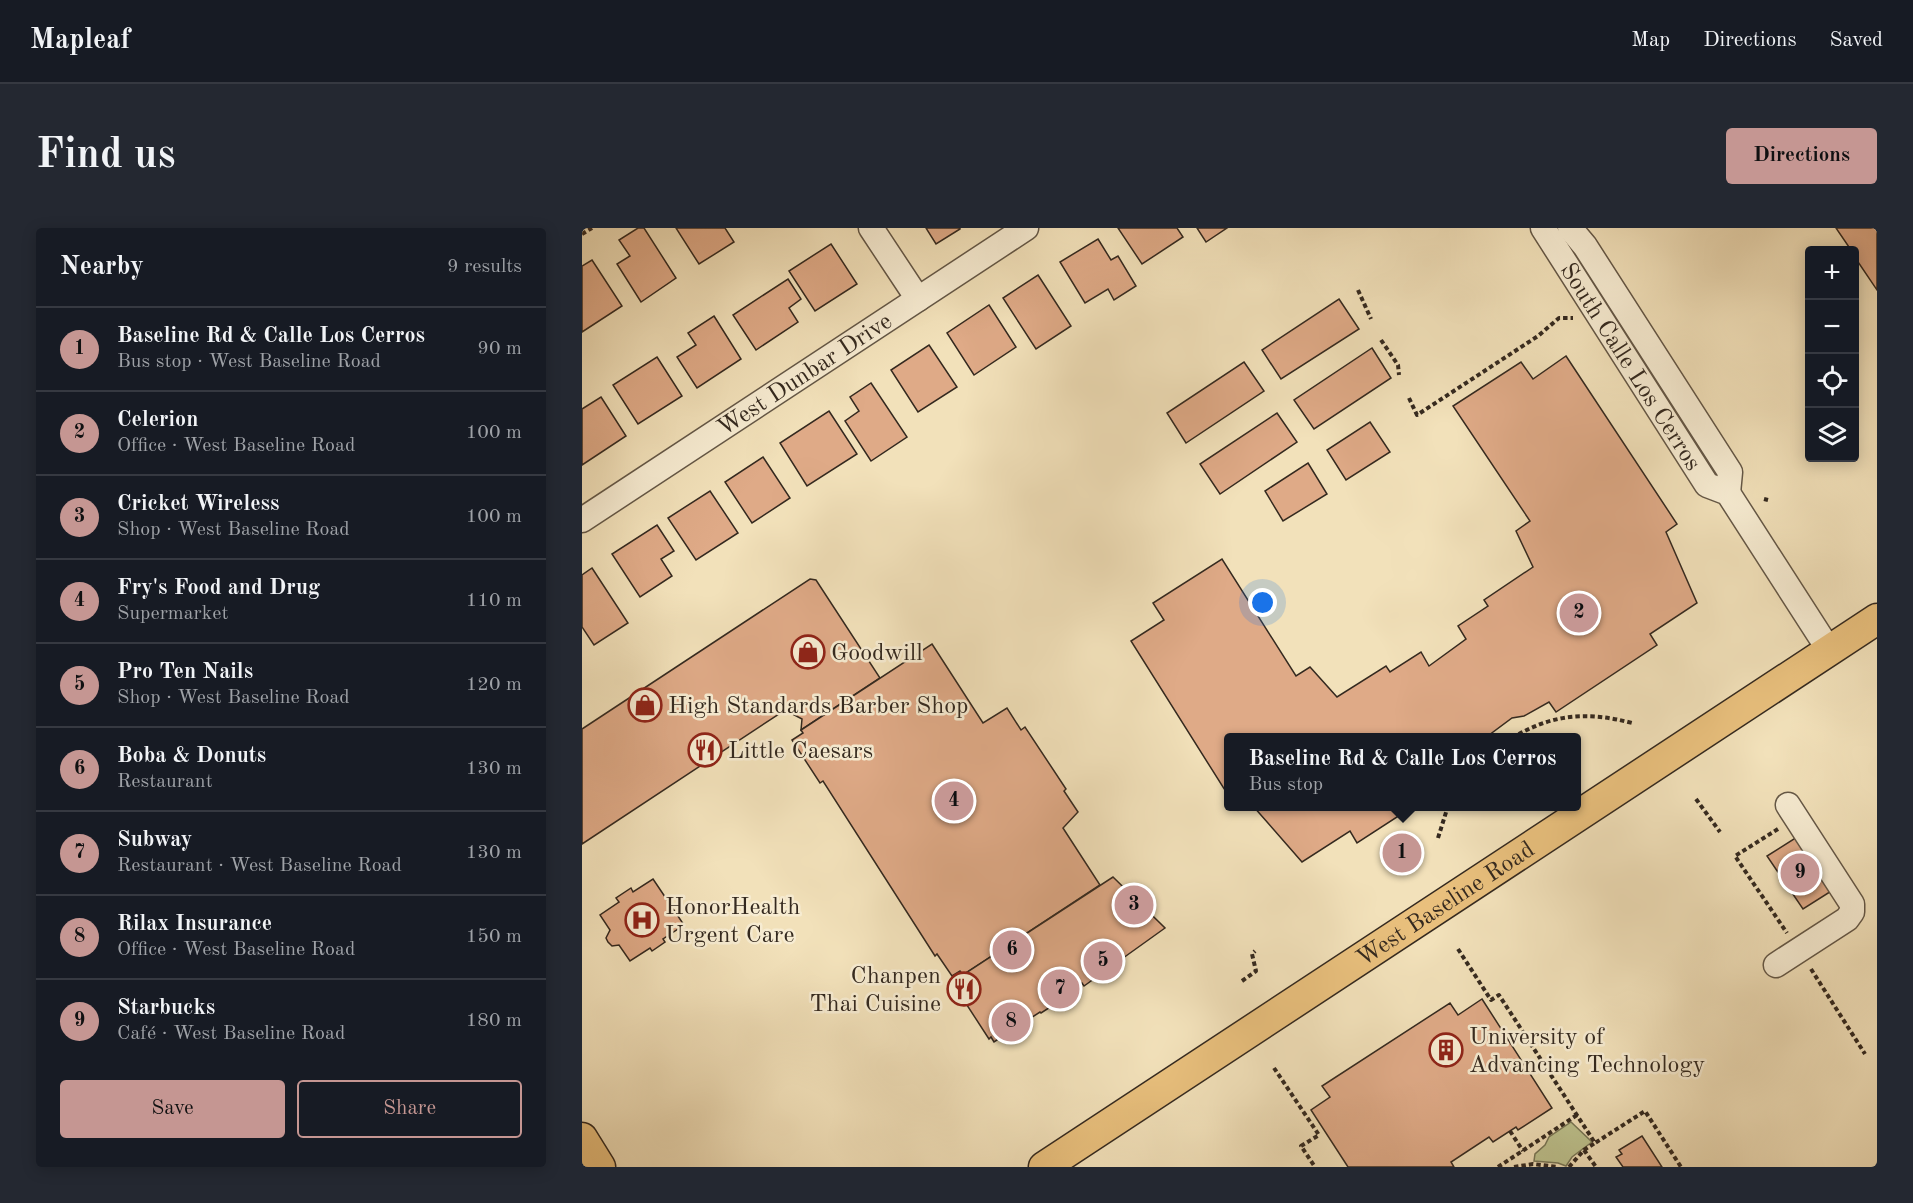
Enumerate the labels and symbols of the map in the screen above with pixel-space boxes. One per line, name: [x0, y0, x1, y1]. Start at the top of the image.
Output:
street label: South Calle Los Cerros: [1555, 259, 1704, 475]
street label: West Dunbar Drive: [714, 310, 897, 441]
your location: [1248, 588, 1277, 617]
pin: 2: [1560, 590, 1598, 636]
shop icon: Goodwill: [790, 634, 826, 670]
place label: Goodwill: [831, 642, 923, 666]
shop icon: High Standards Barber Shop: [627, 687, 663, 723]
place label: High Standards Barber Shop: [668, 695, 969, 719]
restaurant icon: Little Caesars: [687, 732, 723, 768]
place label: Little Caesars: [728, 740, 873, 764]
pin: 4: [934, 778, 974, 824]
pin: 1: [1382, 830, 1422, 876]
street label: West Baseline Road: [1353, 838, 1539, 972]
pin: 9: [1780, 850, 1820, 896]
pin: 3: [1114, 882, 1154, 928]
place label: HonorHealth Urgent Care: [665, 896, 800, 948]
hospital icon: HonorHealth Urgent Care: [624, 902, 660, 938]
pin: 6: [992, 928, 1032, 972]
pin: 5: [1084, 938, 1122, 984]
place label: Chanpen Thai Cuisine: [809, 965, 941, 1017]
pin: 7: [1040, 966, 1080, 1011]
restaurant icon: Chanpen Thai Cuisine: [946, 971, 982, 1007]
pin: 8: [992, 1000, 1030, 1044]
place label: University of Advancing Technology: [1469, 1026, 1705, 1078]
building icon: University of Advancing Technology: [1428, 1032, 1464, 1068]

